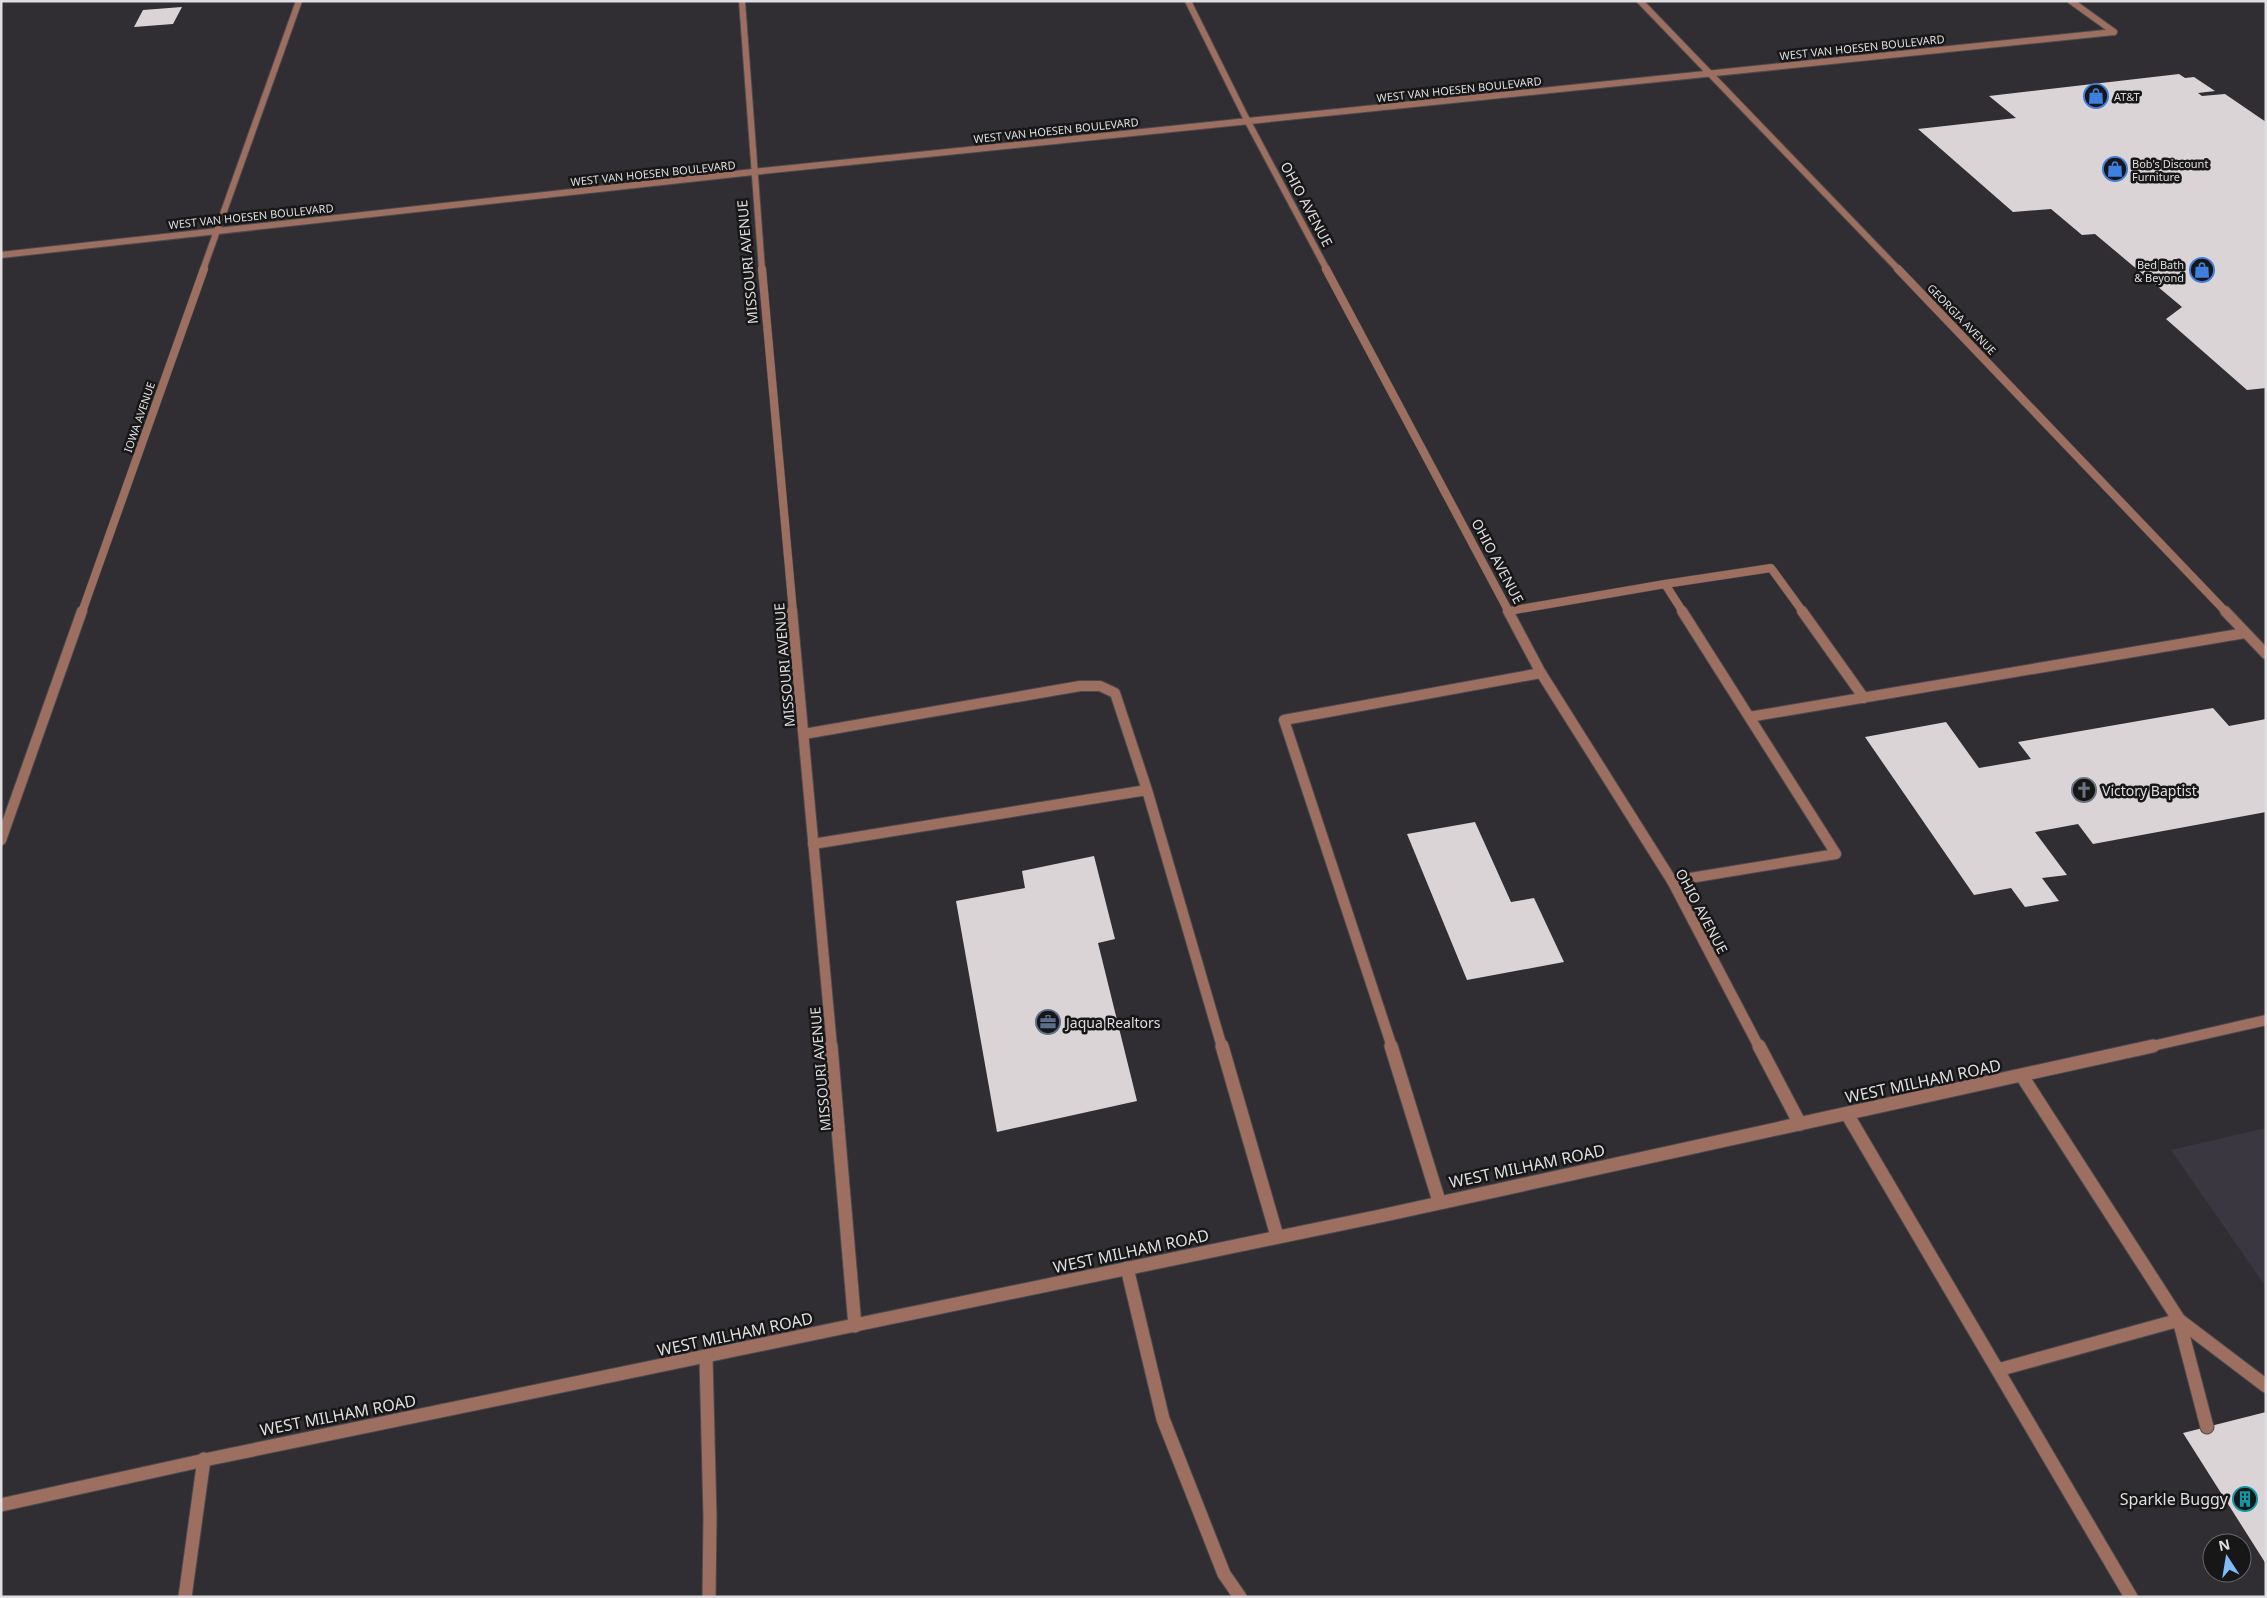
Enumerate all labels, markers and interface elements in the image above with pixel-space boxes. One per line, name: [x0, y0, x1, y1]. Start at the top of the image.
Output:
street label: WEST VAN HOESEN BOULEVARD: [1779, 31, 1945, 63]
street label: WEST VAN HOESEN BOULEVARD: [1376, 73, 1542, 105]
shop icon: AT&T: [2083, 83, 2109, 109]
place label: AT&T: [2114, 89, 2140, 104]
street label: WEST VAN HOESEN BOULEVARD: [973, 114, 1139, 146]
shop icon: Bob's Discount Furniture: [2102, 156, 2128, 182]
place label: Bob's Discount Furniture: [2132, 156, 2208, 184]
street label: WEST VAN HOESEN BOULEVARD: [570, 157, 736, 189]
street label: OHIO AVENUE: [1277, 158, 1337, 250]
street label: MISSOURI AVENUE: [732, 199, 762, 325]
street label: WEST VAN HOESEN BOULEVARD: [168, 200, 334, 232]
place label: Bed Bath & Beyond: [2134, 257, 2184, 285]
shop icon: Bed Bath & Beyond: [2189, 257, 2215, 283]
street label: GEORGIA AVENUE: [1924, 280, 2000, 358]
street label: IOWA AVENUE: [120, 380, 158, 454]
street label: OHIO AVENUE: [1468, 515, 1528, 607]
street label: MISSOURI AVENUE: [769, 602, 799, 728]
church icon: Victory Baptist: [2071, 777, 2097, 803]
place label: Victory Baptist: [2102, 781, 2197, 800]
street label: OHIO AVENUE: [1672, 865, 1732, 957]
street label: MISSOURI AVENUE: [805, 1006, 835, 1132]
office icon: Jaqua Realtors: [1035, 1009, 1061, 1035]
place label: Jaqua Realtors: [1064, 1013, 1161, 1032]
street label: WEST MILHAM ROAD: [1843, 1054, 2003, 1108]
street label: WEST MILHAM ROAD: [1447, 1139, 1607, 1193]
street label: WEST MILHAM ROAD: [1051, 1224, 1211, 1278]
street label: WEST MILHAM ROAD: [655, 1307, 815, 1361]
street label: WEST MILHAM ROAD: [258, 1389, 418, 1441]
building icon: Sparkle Buggy: [2232, 1486, 2258, 1512]
place label: Sparkle Buggy: [2120, 1488, 2229, 1510]
north arrow: [2202, 1533, 2252, 1583]
text: N: [2217, 1534, 2232, 1555]

